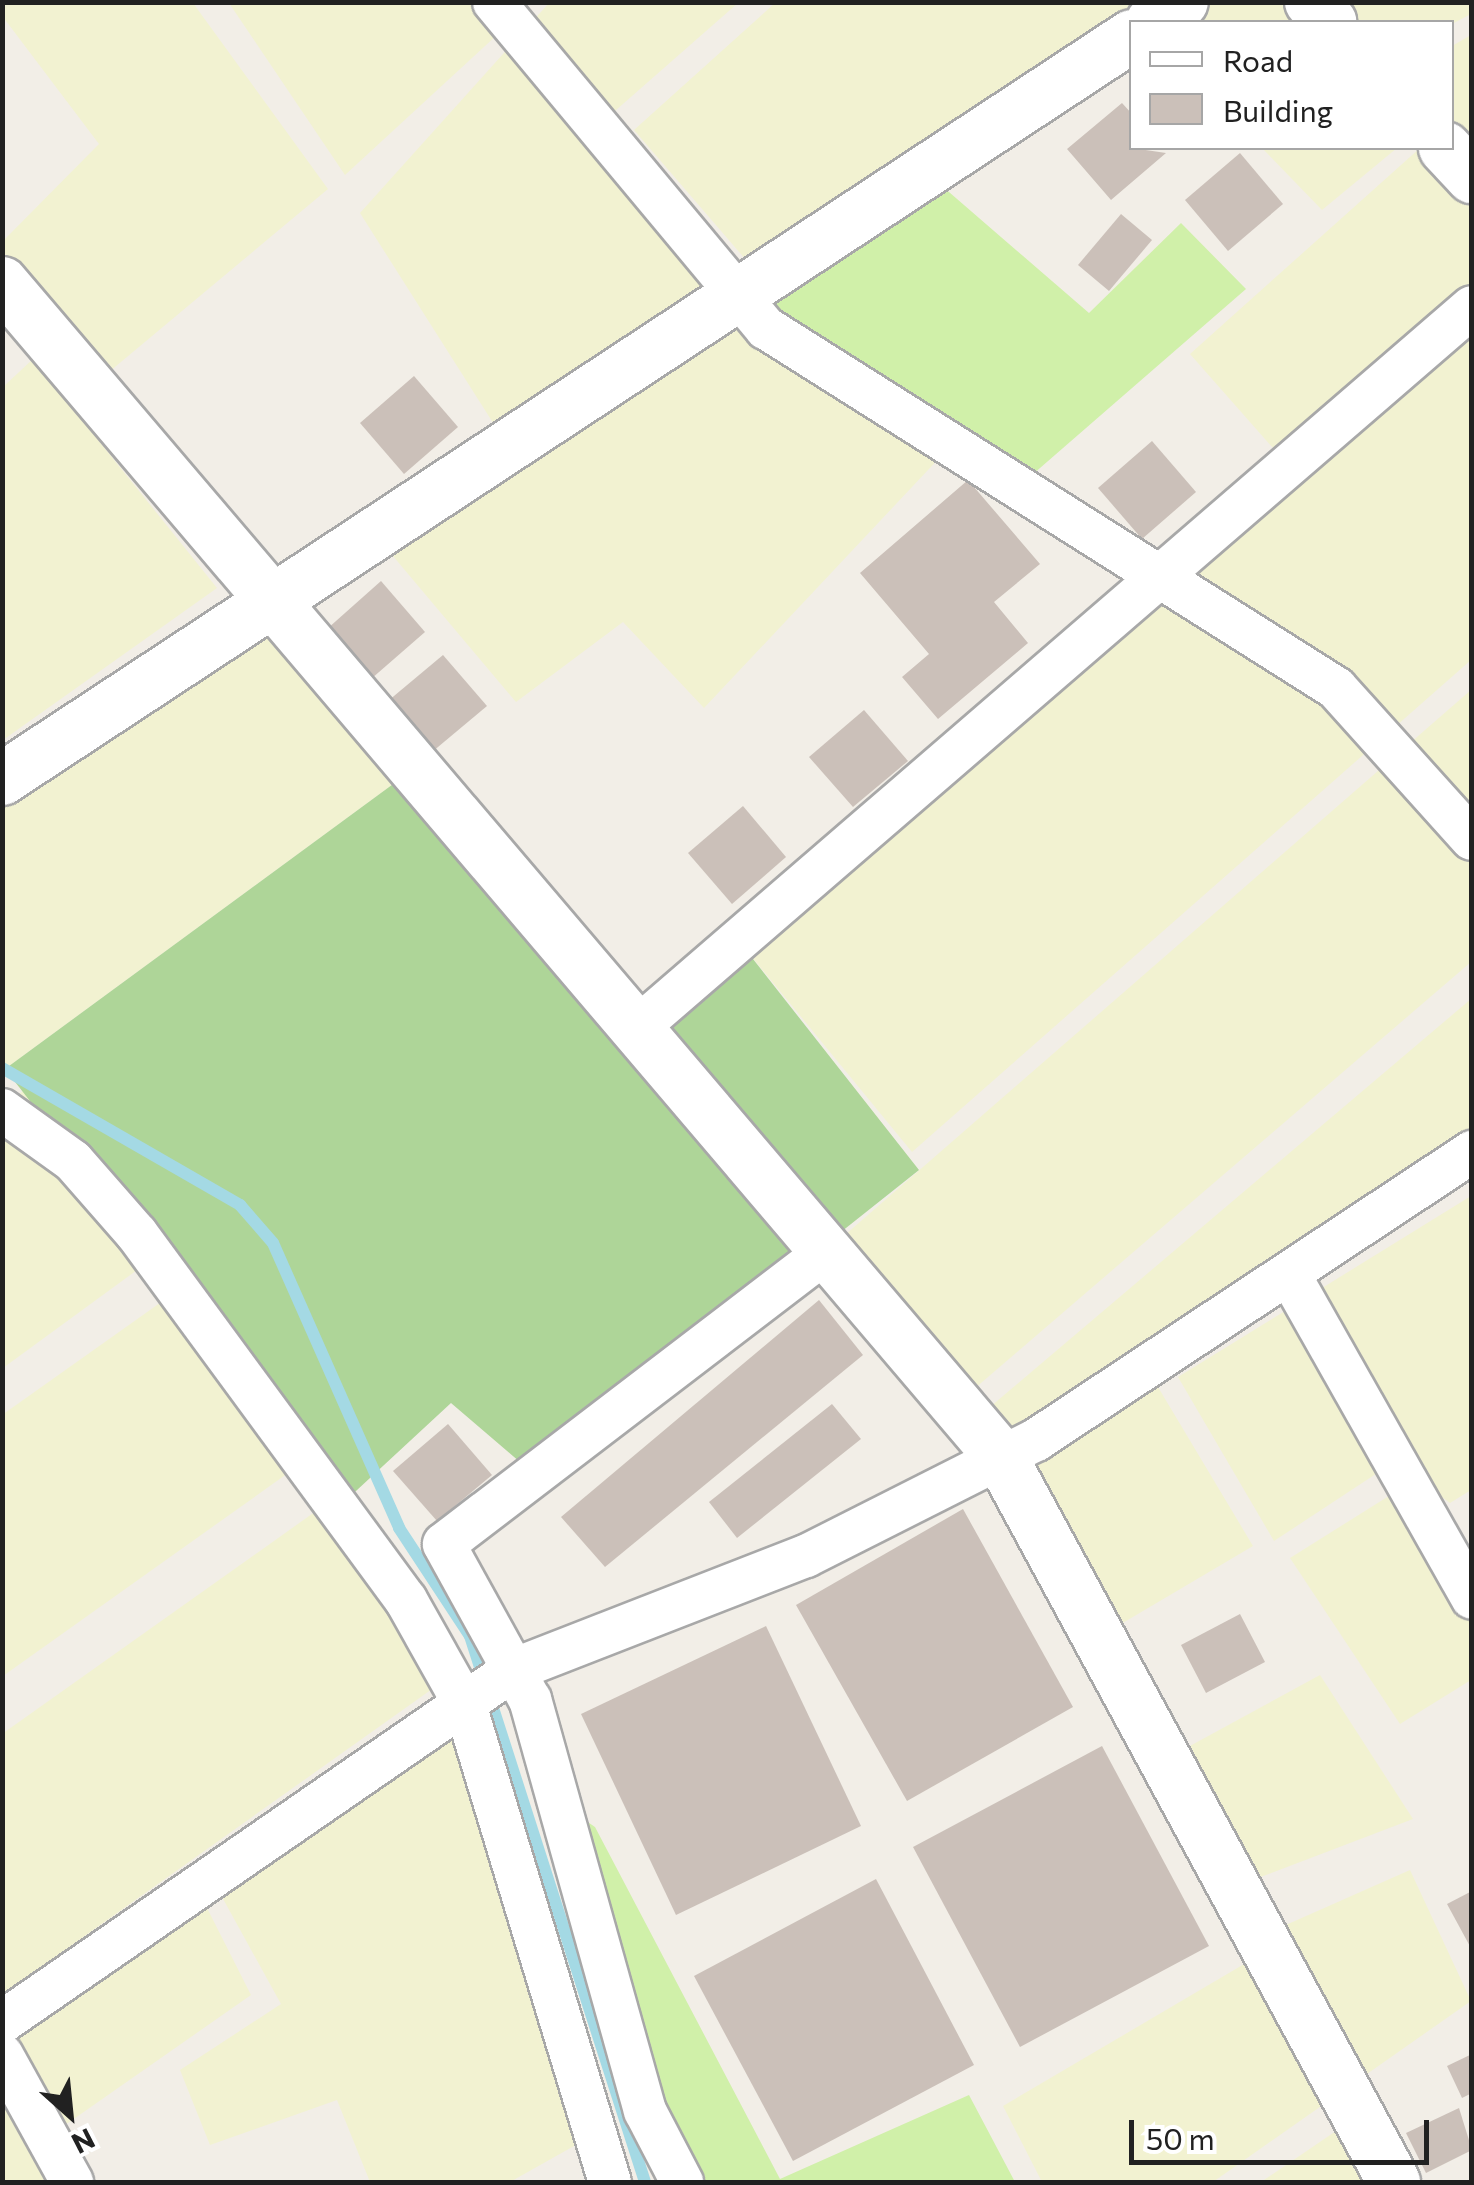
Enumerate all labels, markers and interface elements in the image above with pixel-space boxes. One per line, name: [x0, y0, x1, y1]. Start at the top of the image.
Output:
legend: [1129, 20, 1454, 150]
text: Road: [1223, 41, 1293, 78]
text: Building: [1223, 91, 1333, 128]
north arrow: [20, 2065, 120, 2165]
scale bar: [1134, 2100, 1434, 2162]
text: 50 m: [1146, 2119, 1215, 2156]
text: N: [67, 2122, 101, 2162]

